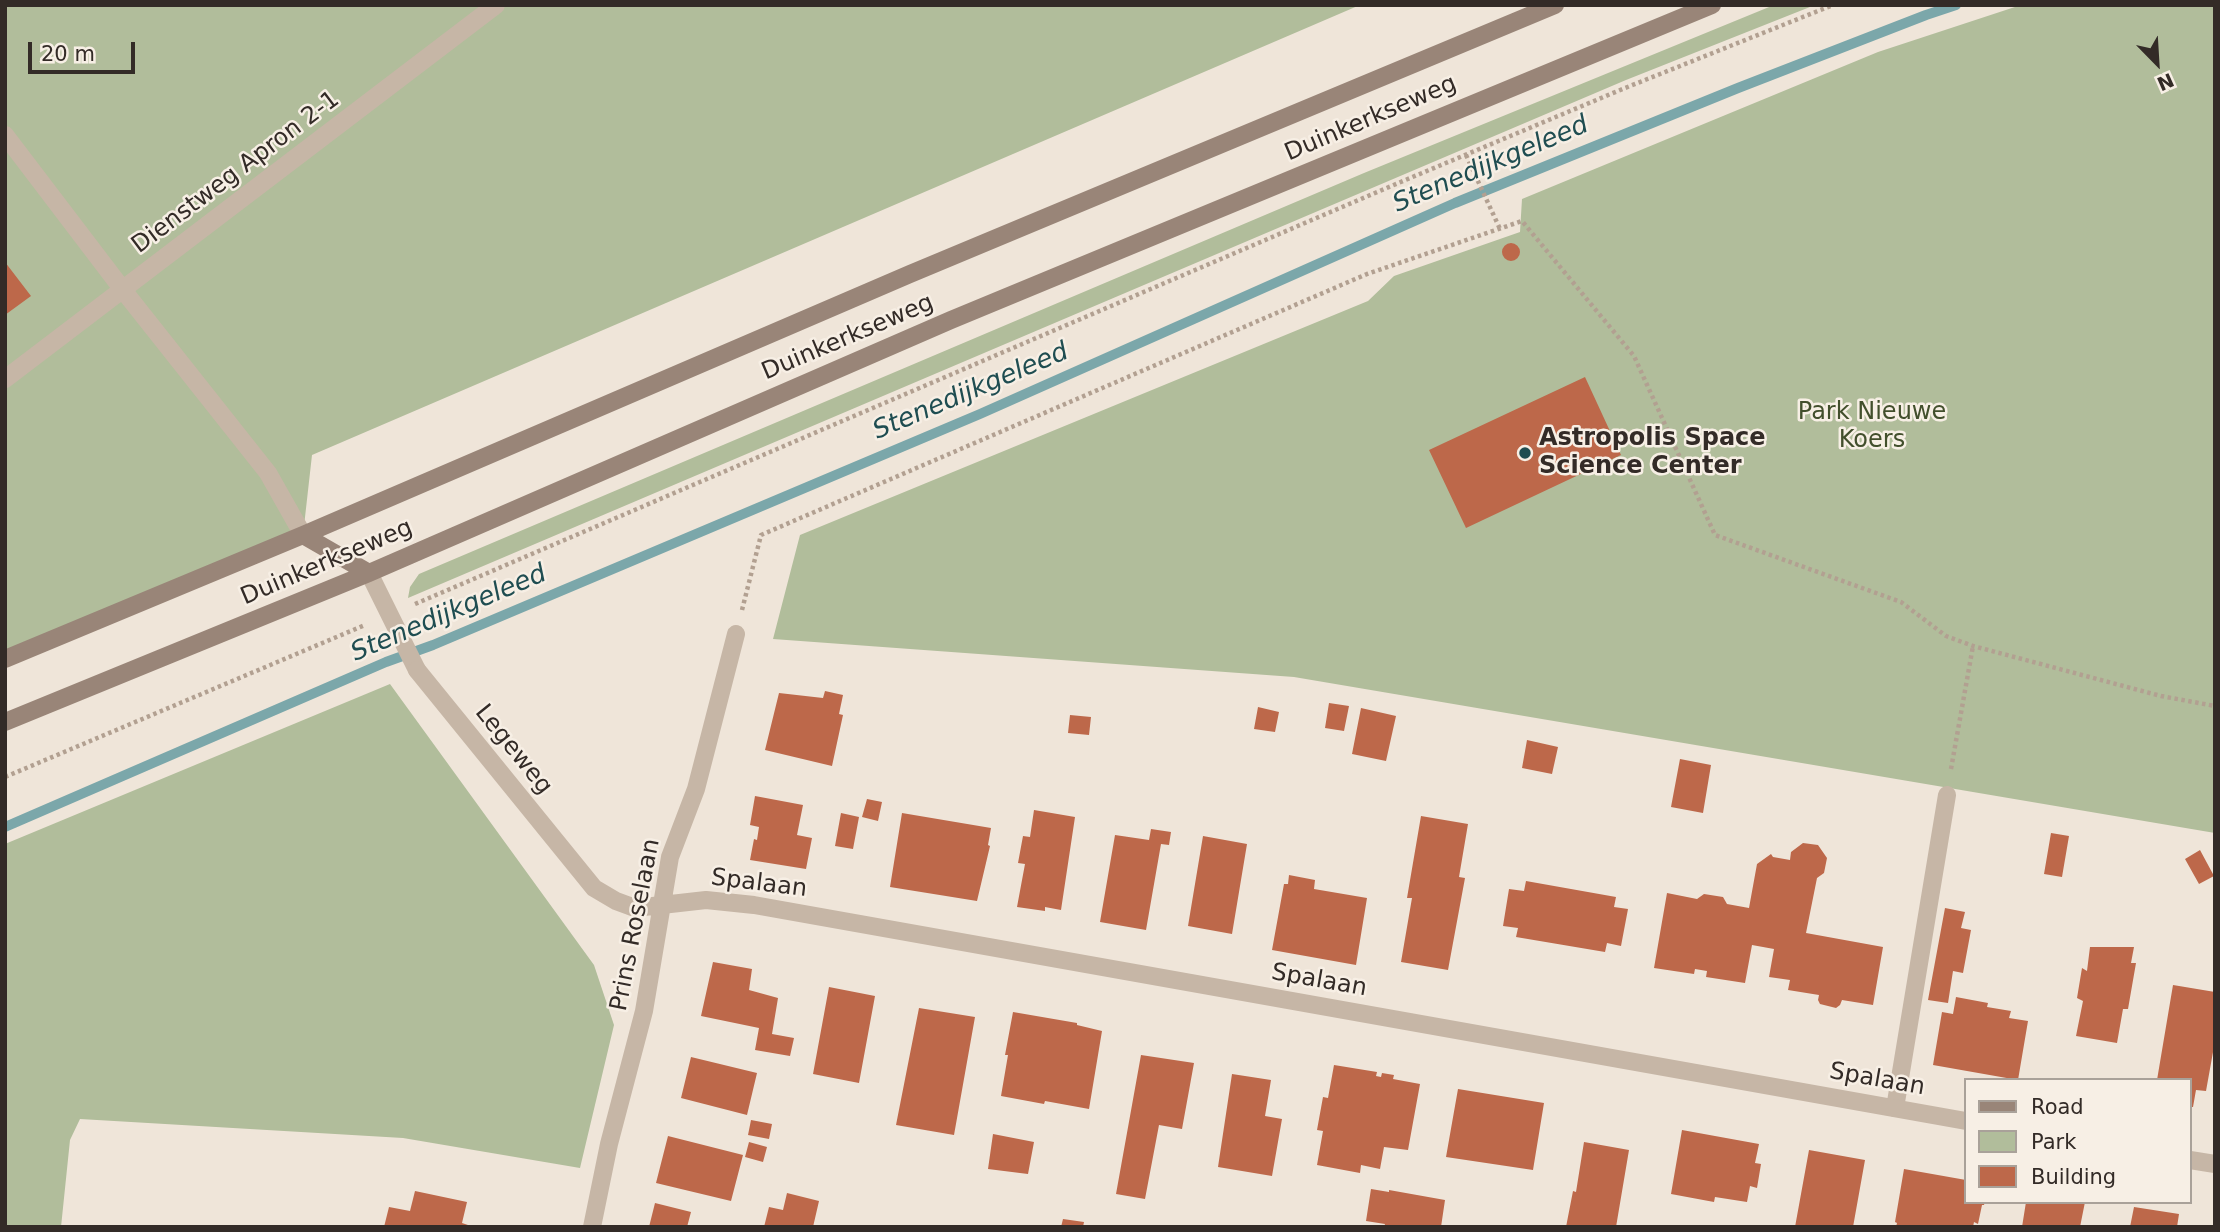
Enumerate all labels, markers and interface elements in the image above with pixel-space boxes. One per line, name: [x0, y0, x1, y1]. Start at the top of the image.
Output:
scale bar: [32, 28, 138, 72]
north arrow: [2122, 28, 2192, 98]
text: 20 m: [41, 42, 95, 66]
text: N: [2154, 69, 2177, 95]
street label: Duinkerkseweg: [1281, 70, 1461, 168]
street label: Dienstweg Apron 2-1: [127, 86, 345, 260]
water label: Stenedijkgeleed: [1389, 110, 1593, 220]
street label: Duinkerkseweg: [758, 289, 938, 387]
water label: Stenedijkgeleed: [869, 337, 1073, 447]
park label: Park Nieuwe Koers: [1798, 399, 1946, 455]
place label: Astropolis Space Science Center: [1539, 425, 1766, 481]
marker: Astropolis Space Science Center: [1517, 445, 1533, 461]
street label: Duinkerkseweg: [237, 514, 417, 612]
water label: Stenedijkgeleed: [347, 559, 551, 669]
street label: Legeweg: [468, 699, 558, 801]
street label: Prins Roselaan: [605, 836, 667, 1014]
street label: Spalaan: [709, 864, 809, 904]
street label: Spalaan: [1269, 958, 1369, 1004]
street label: Spalaan: [1827, 1057, 1927, 1103]
legend: [1965, 1078, 2192, 1204]
text: Road: [2031, 1095, 2084, 1119]
text: Park: [2031, 1130, 2076, 1154]
text: Building: [2031, 1165, 2116, 1189]

